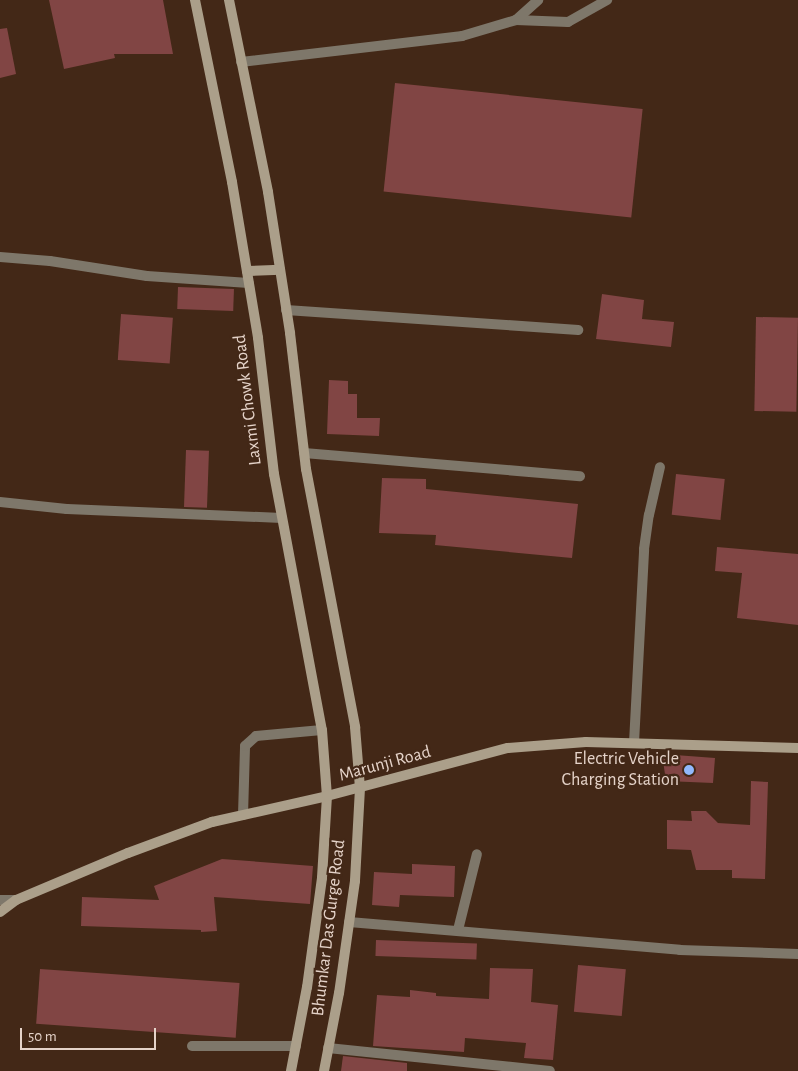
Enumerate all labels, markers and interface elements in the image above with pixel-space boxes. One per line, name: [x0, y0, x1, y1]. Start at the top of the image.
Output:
street label: Laxmi Chowk Road: [229, 333, 267, 467]
street label: Marunji Road: [337, 741, 433, 787]
place label: Electric Vehicle Charging Station: [562, 749, 679, 792]
marker: Electric Vehicle Charging Station: [683, 764, 695, 776]
street label: Bhumkar Das Gurge Road: [307, 838, 351, 1018]
scale bar: [22, 1018, 159, 1050]
text: 50 m: [28, 1029, 57, 1044]

